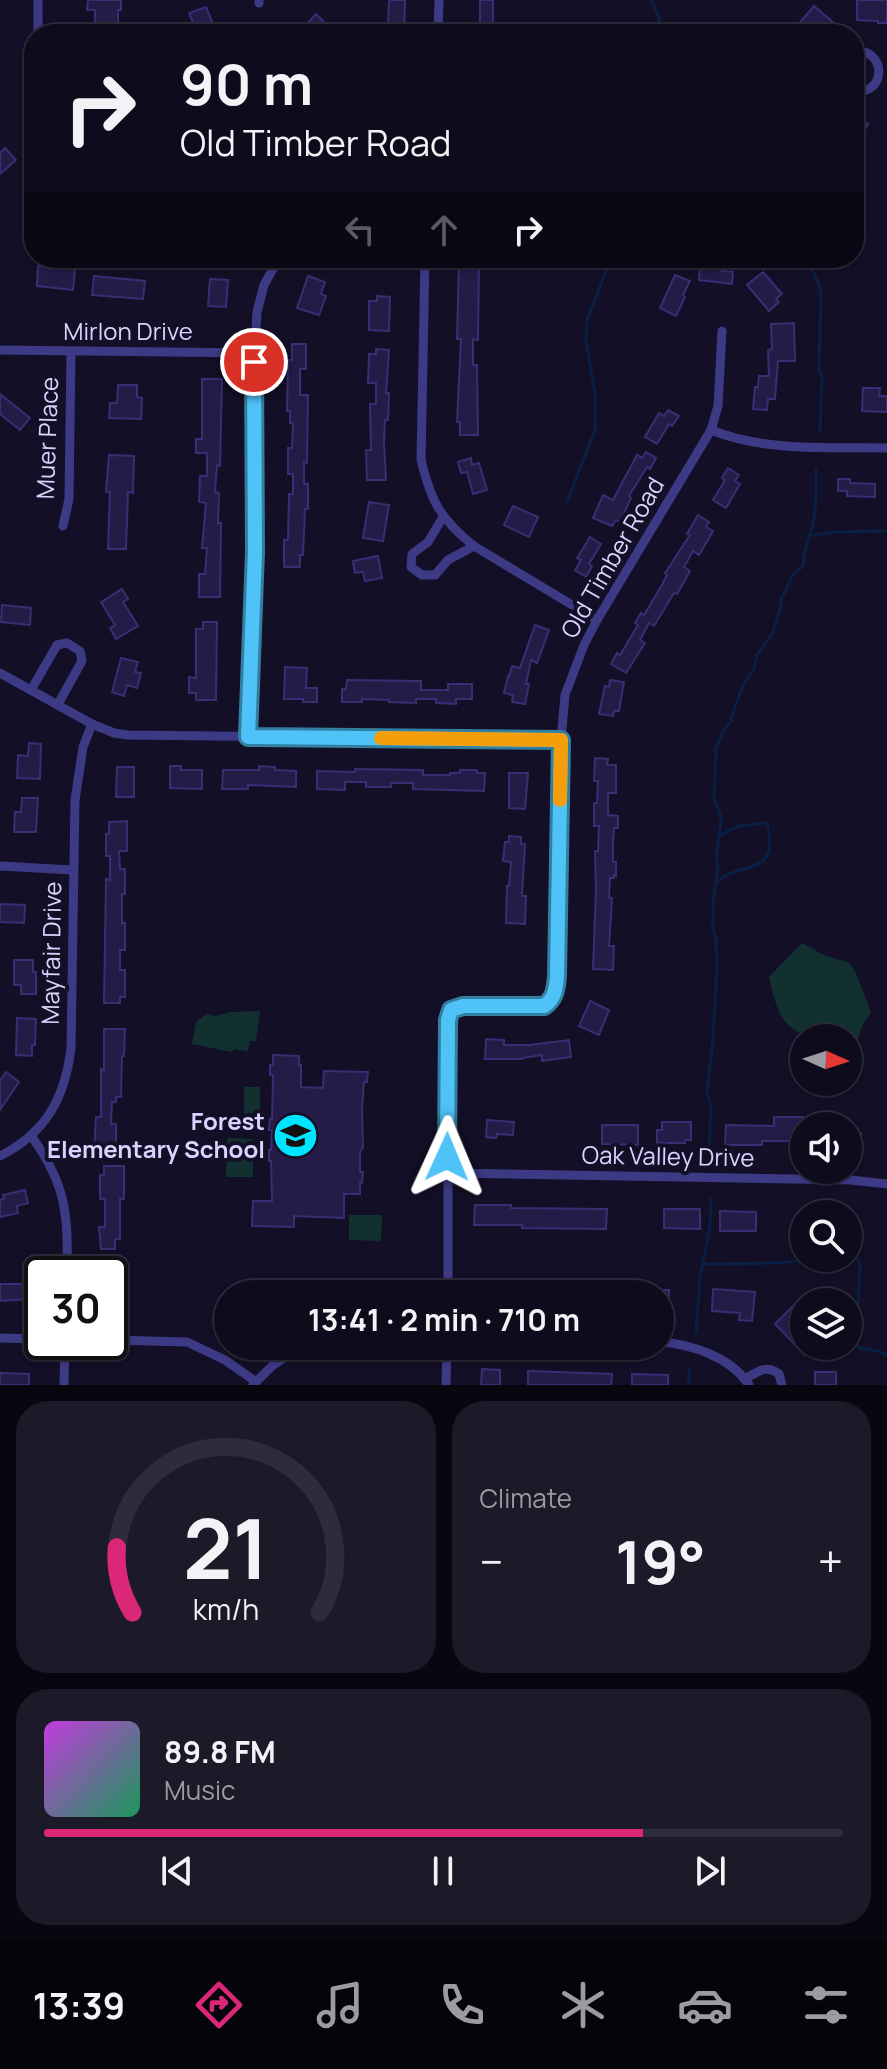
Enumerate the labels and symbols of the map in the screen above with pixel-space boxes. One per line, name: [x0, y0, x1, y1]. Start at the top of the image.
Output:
street label: Mirlon Drive: [63, 314, 193, 347]
pin: [220, 328, 288, 396]
street label: Muer Place: [28, 376, 65, 500]
street label: Old Timber Road: [552, 471, 671, 644]
street label: Mayfair Drive: [33, 881, 68, 1025]
north arrow: [790, 1024, 862, 1096]
place label: Forest Elementary School: [47, 1104, 265, 1165]
school or university icon: Forest Elementary School: [272, 1112, 320, 1160]
position arrow: [405, 1115, 489, 1199]
street label: Oak Valley Drive: [581, 1137, 755, 1174]
speed limit sign: 30: [24, 1256, 128, 1360]

